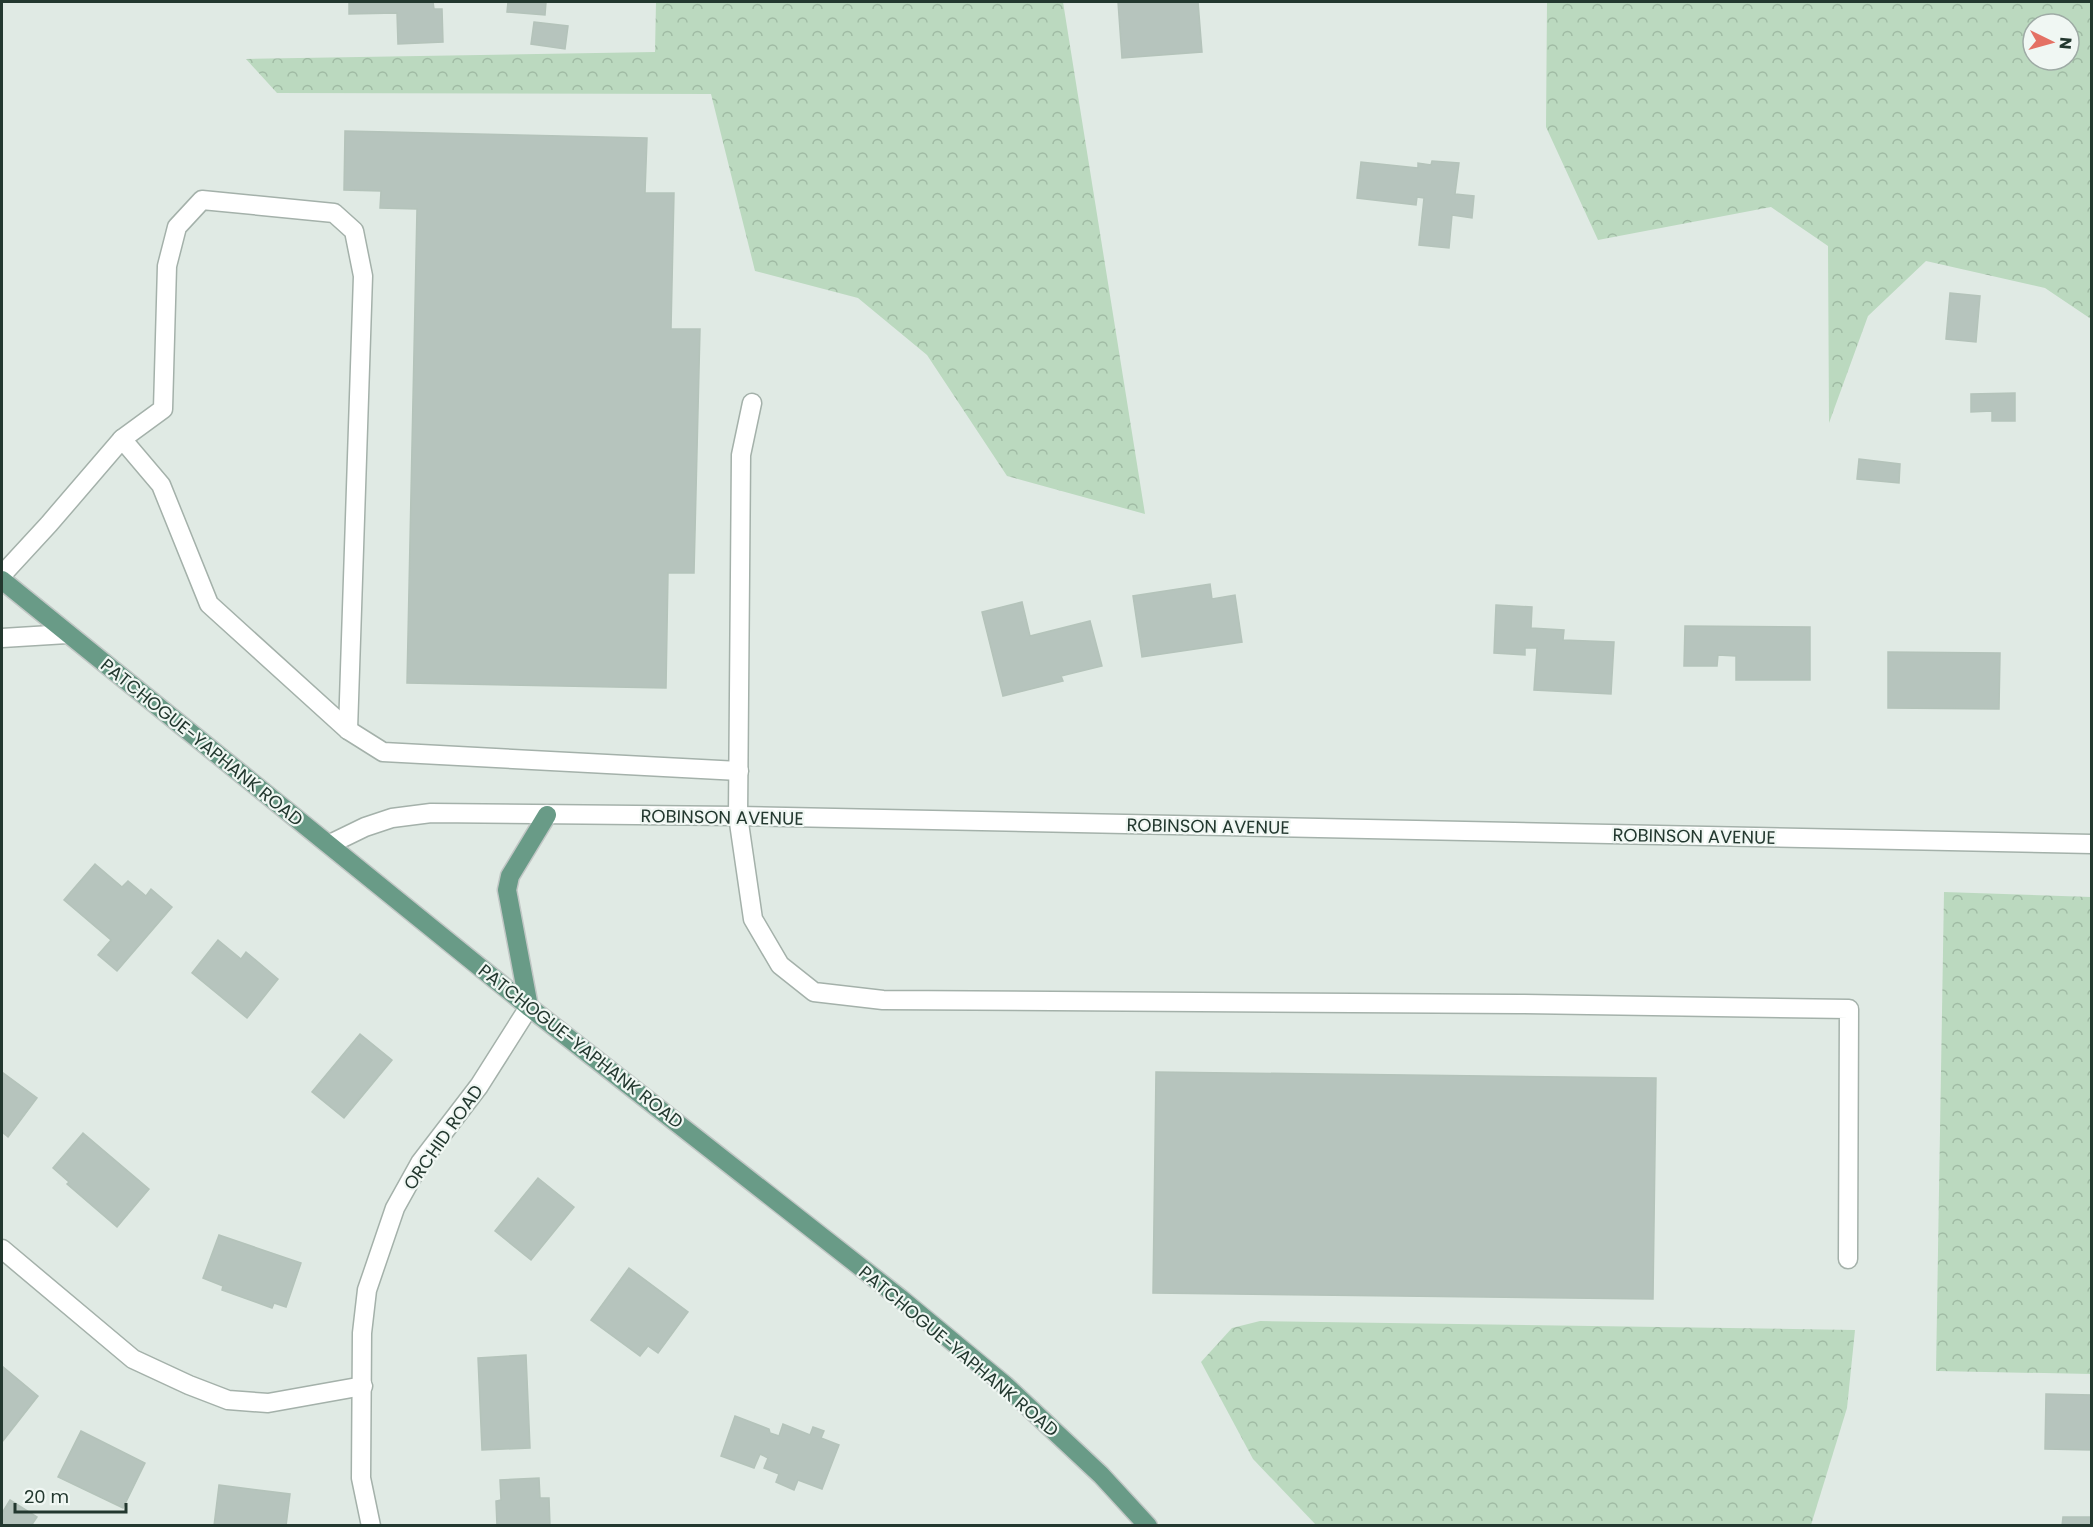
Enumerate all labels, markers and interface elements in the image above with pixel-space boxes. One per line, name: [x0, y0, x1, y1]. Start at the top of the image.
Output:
north arrow: [2021, 12, 2081, 72]
text: N: [2053, 36, 2077, 50]
street label: PATCHOGUE-YAPHANK ROAD: [95, 652, 309, 832]
street label: ROBINSON AVENUE: [640, 803, 804, 831]
street label: ROBINSON AVENUE: [1126, 812, 1290, 840]
street label: ROBINSON AVENUE: [1612, 822, 1776, 850]
street label: PATCHOGUE-YAPHANK ROAD: [473, 958, 689, 1134]
street label: ORCHID ROAD: [397, 1079, 489, 1195]
street label: PATCHOGUE-YAPHANK ROAD: [854, 1260, 1064, 1442]
scale bar: [15, 1476, 126, 1514]
text: 20 m: [24, 1484, 69, 1509]

